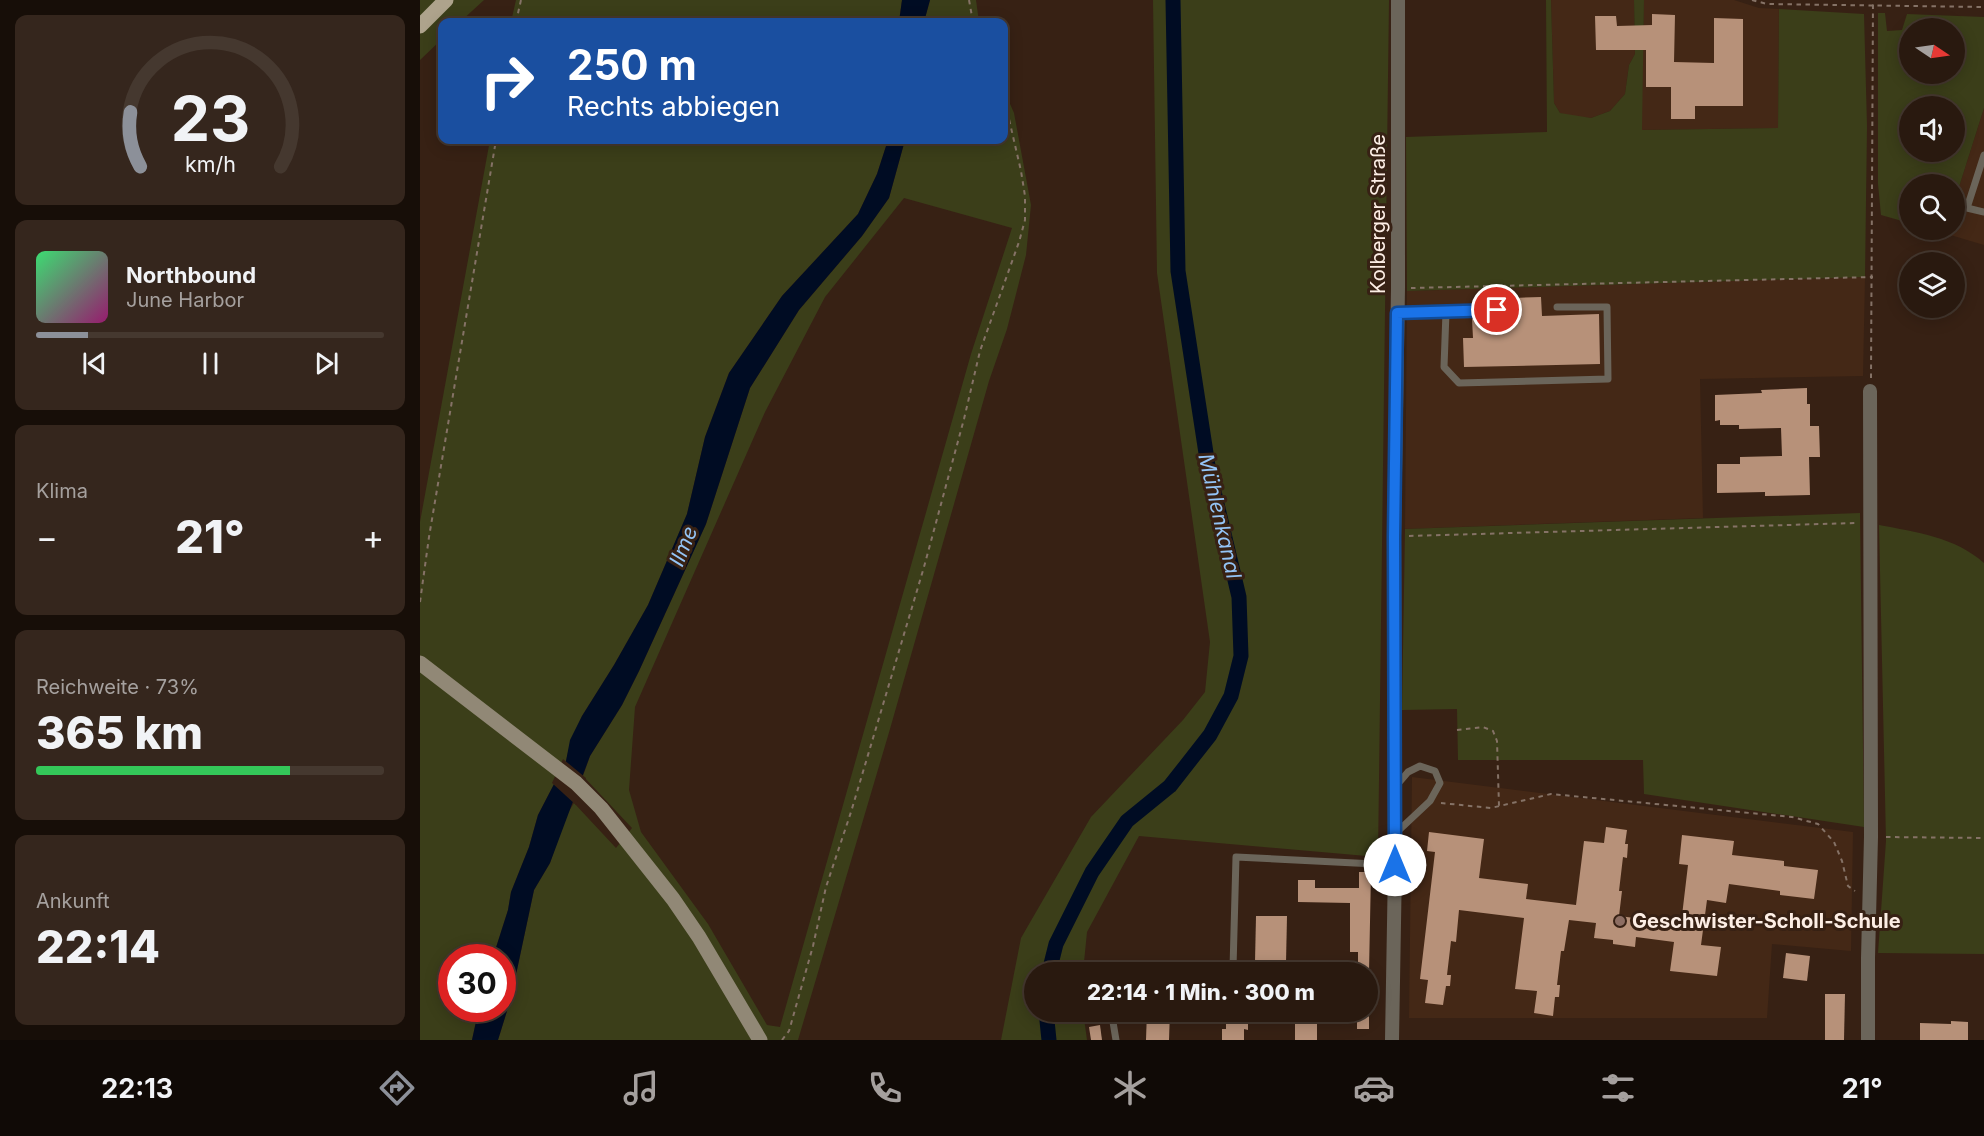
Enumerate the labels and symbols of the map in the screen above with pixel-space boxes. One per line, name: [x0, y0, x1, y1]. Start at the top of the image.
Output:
north arrow: [1899, 18, 1965, 84]
street label: Kolberger Straße: [1366, 134, 1390, 294]
pin: [1471, 284, 1522, 335]
water label: Mühlenkanal: [1193, 451, 1247, 582]
water label: Ilme: [664, 522, 702, 570]
position arrow: [1363, 833, 1427, 897]
place label: Geschwister-Scholl-Schule: [1632, 909, 1901, 933]
marker: Geschwister-Scholl-Schule: [1613, 914, 1627, 928]
speed limit sign: 30: [438, 944, 516, 1022]

